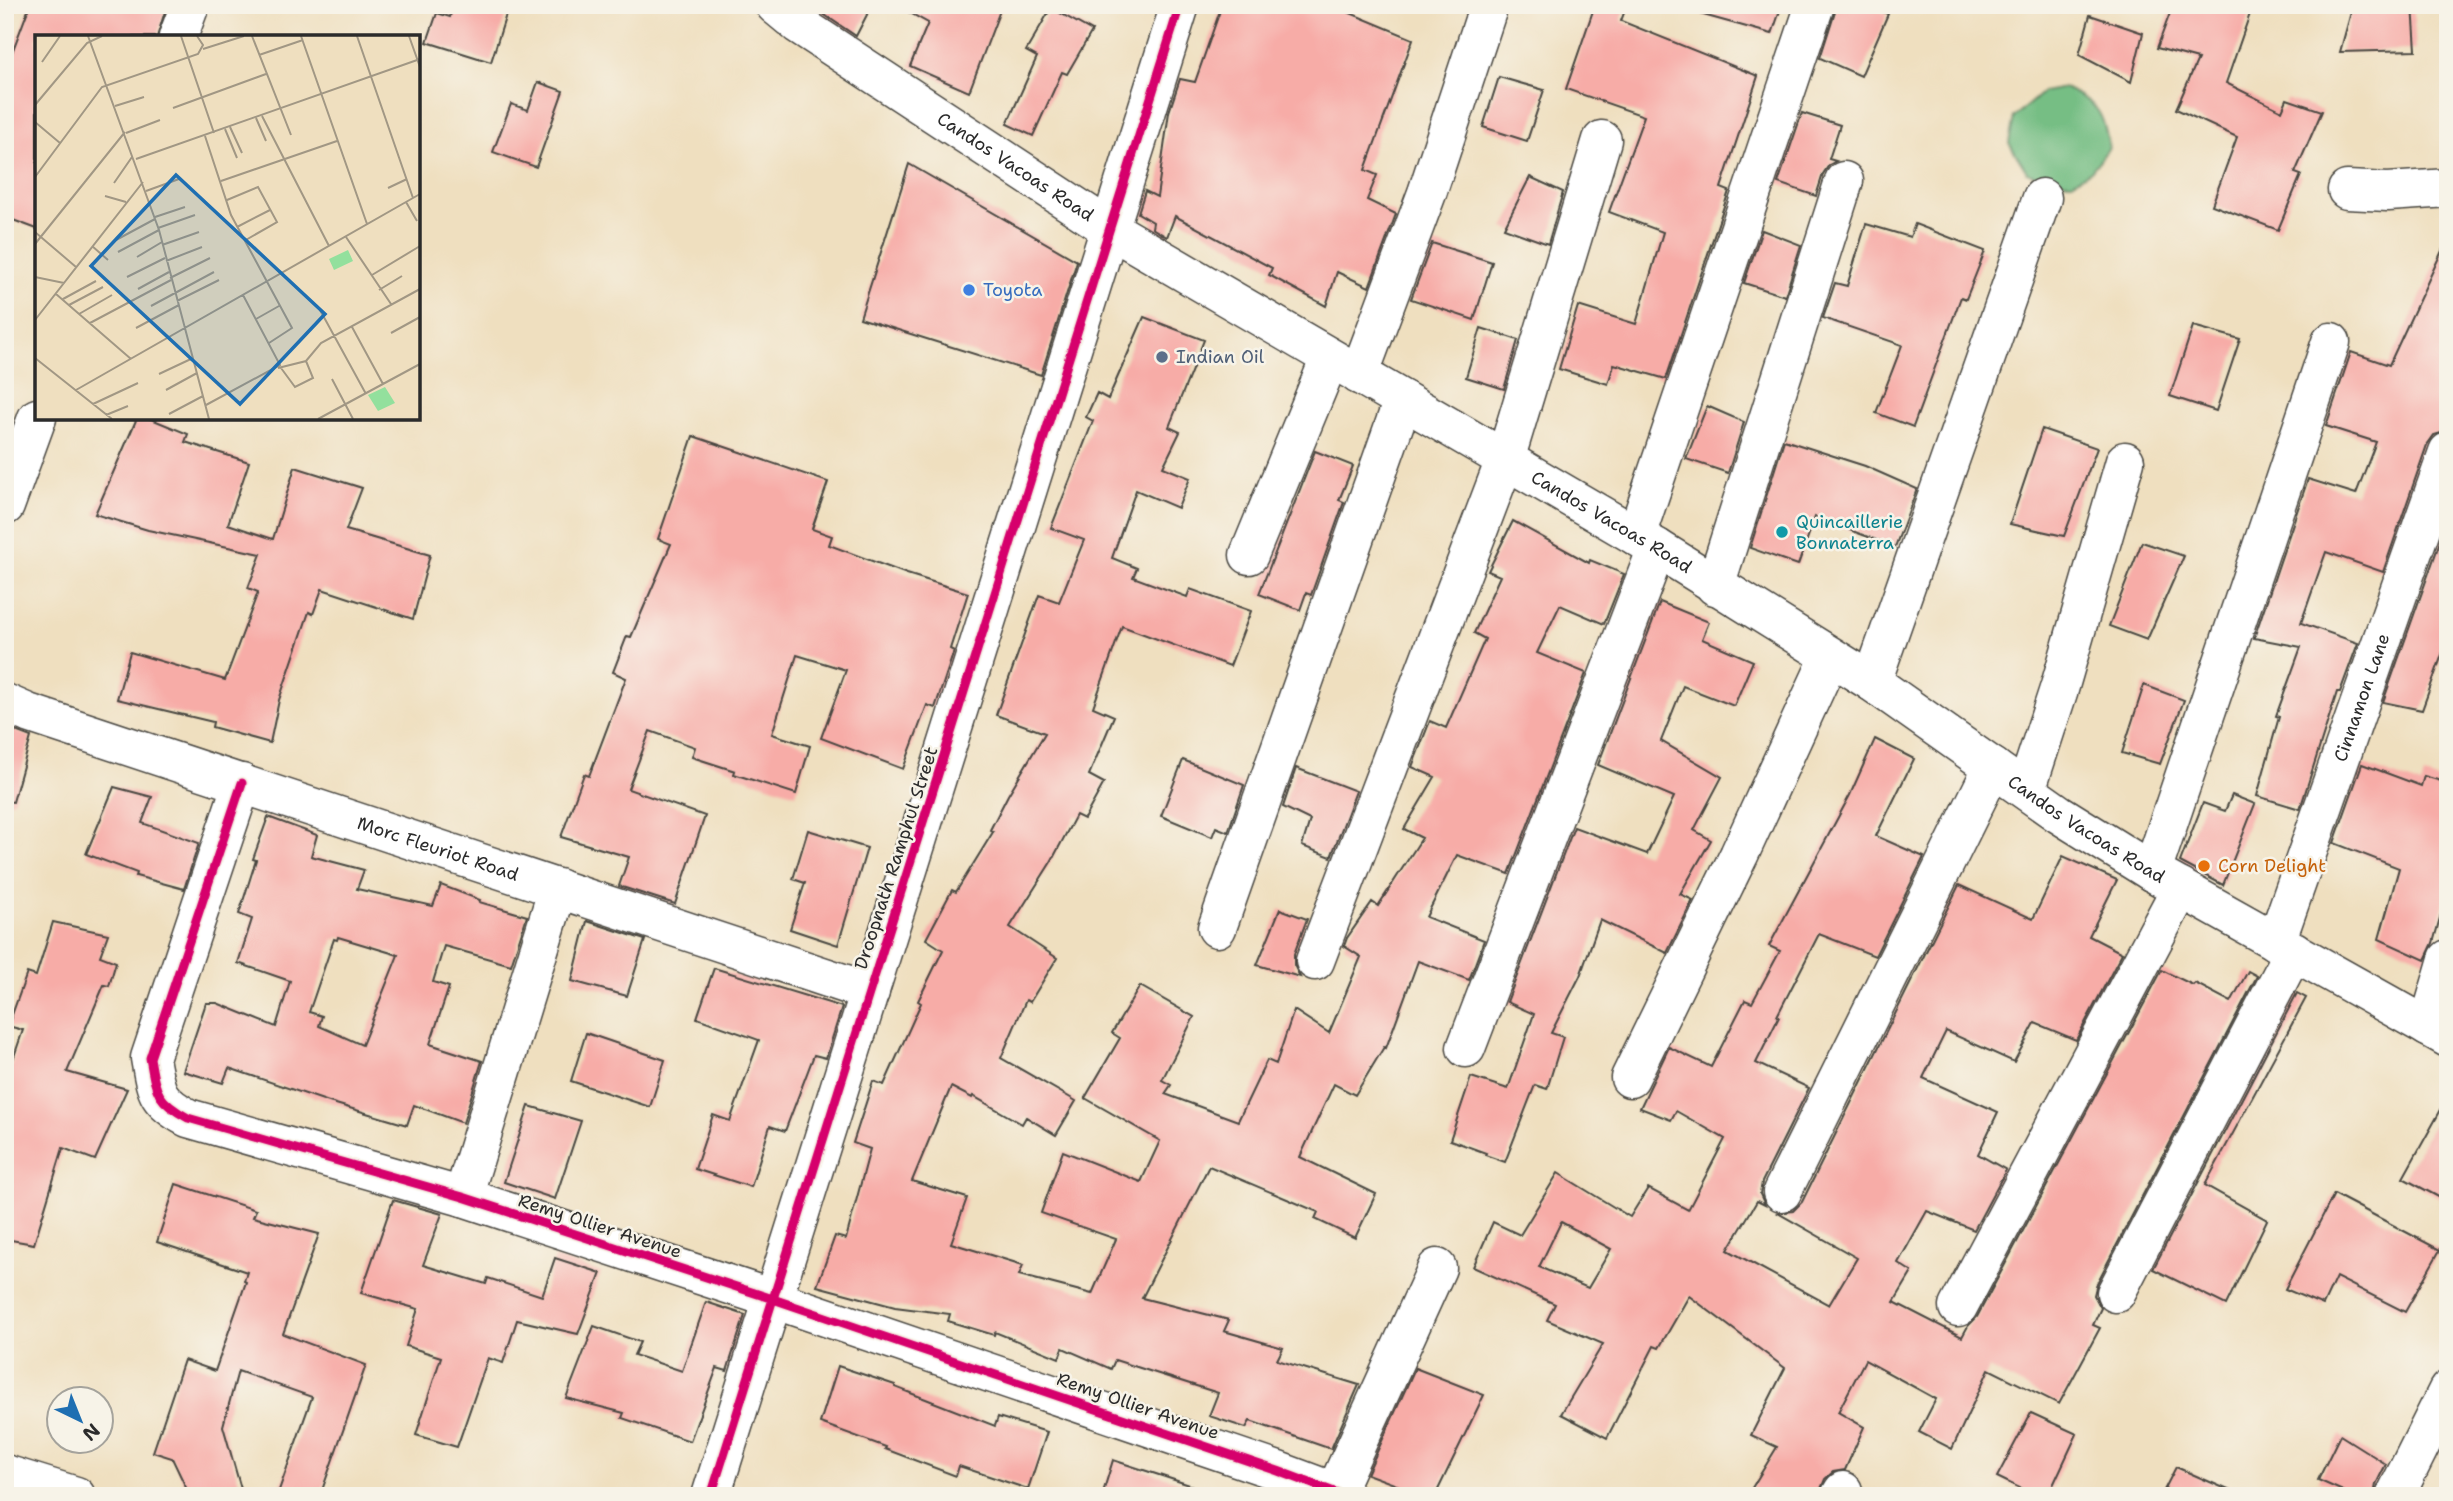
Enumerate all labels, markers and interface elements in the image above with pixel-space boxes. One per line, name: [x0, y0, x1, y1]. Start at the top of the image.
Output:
inset map: [35, 35, 420, 420]
street label: Candos Vacoas Road: [932, 107, 1098, 227]
place label: Toyota: [983, 278, 1042, 302]
marker: Toyota: [961, 282, 977, 298]
place label: Indian Oil: [1176, 345, 1265, 369]
marker: Indian Oil: [1154, 349, 1170, 365]
street label: Candos Vacoas Road: [1527, 465, 1696, 579]
place label: Quincaillerie Bonnaterra: [1796, 510, 1903, 555]
marker: Quincaillerie Bonnaterra: [1774, 524, 1790, 540]
street label: Cinnamon Lane: [2328, 630, 2395, 765]
street label: Droopnath Ramphul Street: [849, 743, 943, 972]
street label: Candos Vacoas Road: [2003, 770, 2169, 889]
street label: Morc Fleuriot Road: [354, 811, 522, 887]
place label: Corn Delight: [2218, 854, 2326, 878]
marker: Corn Delight: [2196, 858, 2212, 874]
street label: Remy Ollier Avenue: [515, 1188, 685, 1264]
street label: Remy Ollier Avenue: [1054, 1367, 1222, 1445]
north arrow: [46, 1386, 116, 1456]
text: N: [77, 1418, 105, 1446]

